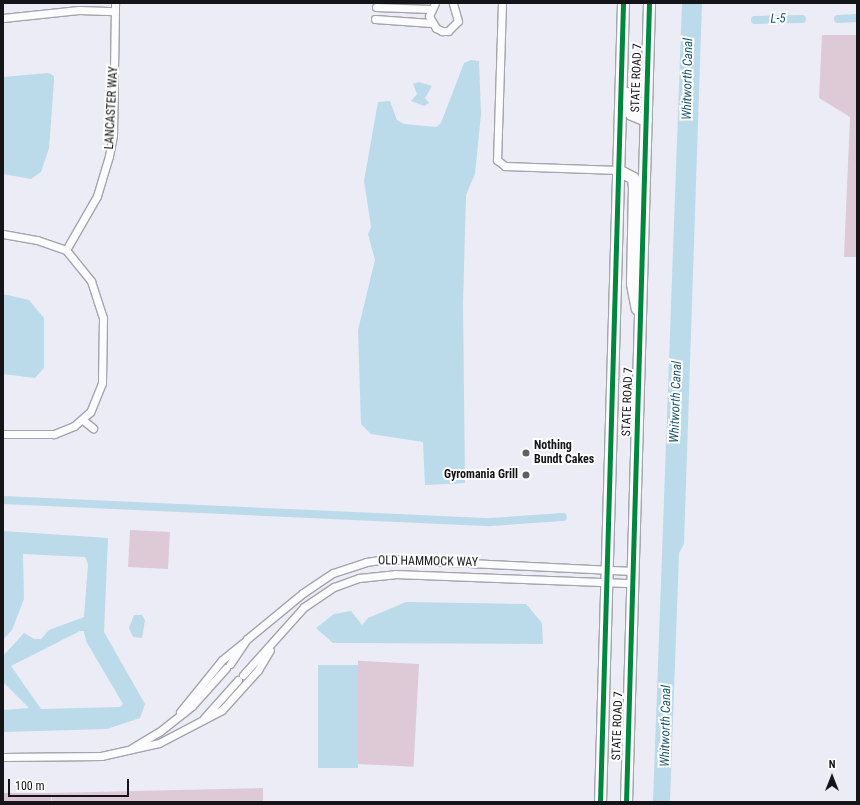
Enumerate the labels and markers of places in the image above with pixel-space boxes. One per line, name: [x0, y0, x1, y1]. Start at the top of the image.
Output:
place label: Nothing Bundt Cakes: [534, 439, 594, 467]
marker: Nothing Bundt Cakes: [521, 448, 531, 458]
place label: Gyromania Grill: [444, 468, 518, 482]
marker: Gyromania Grill: [521, 470, 531, 480]

